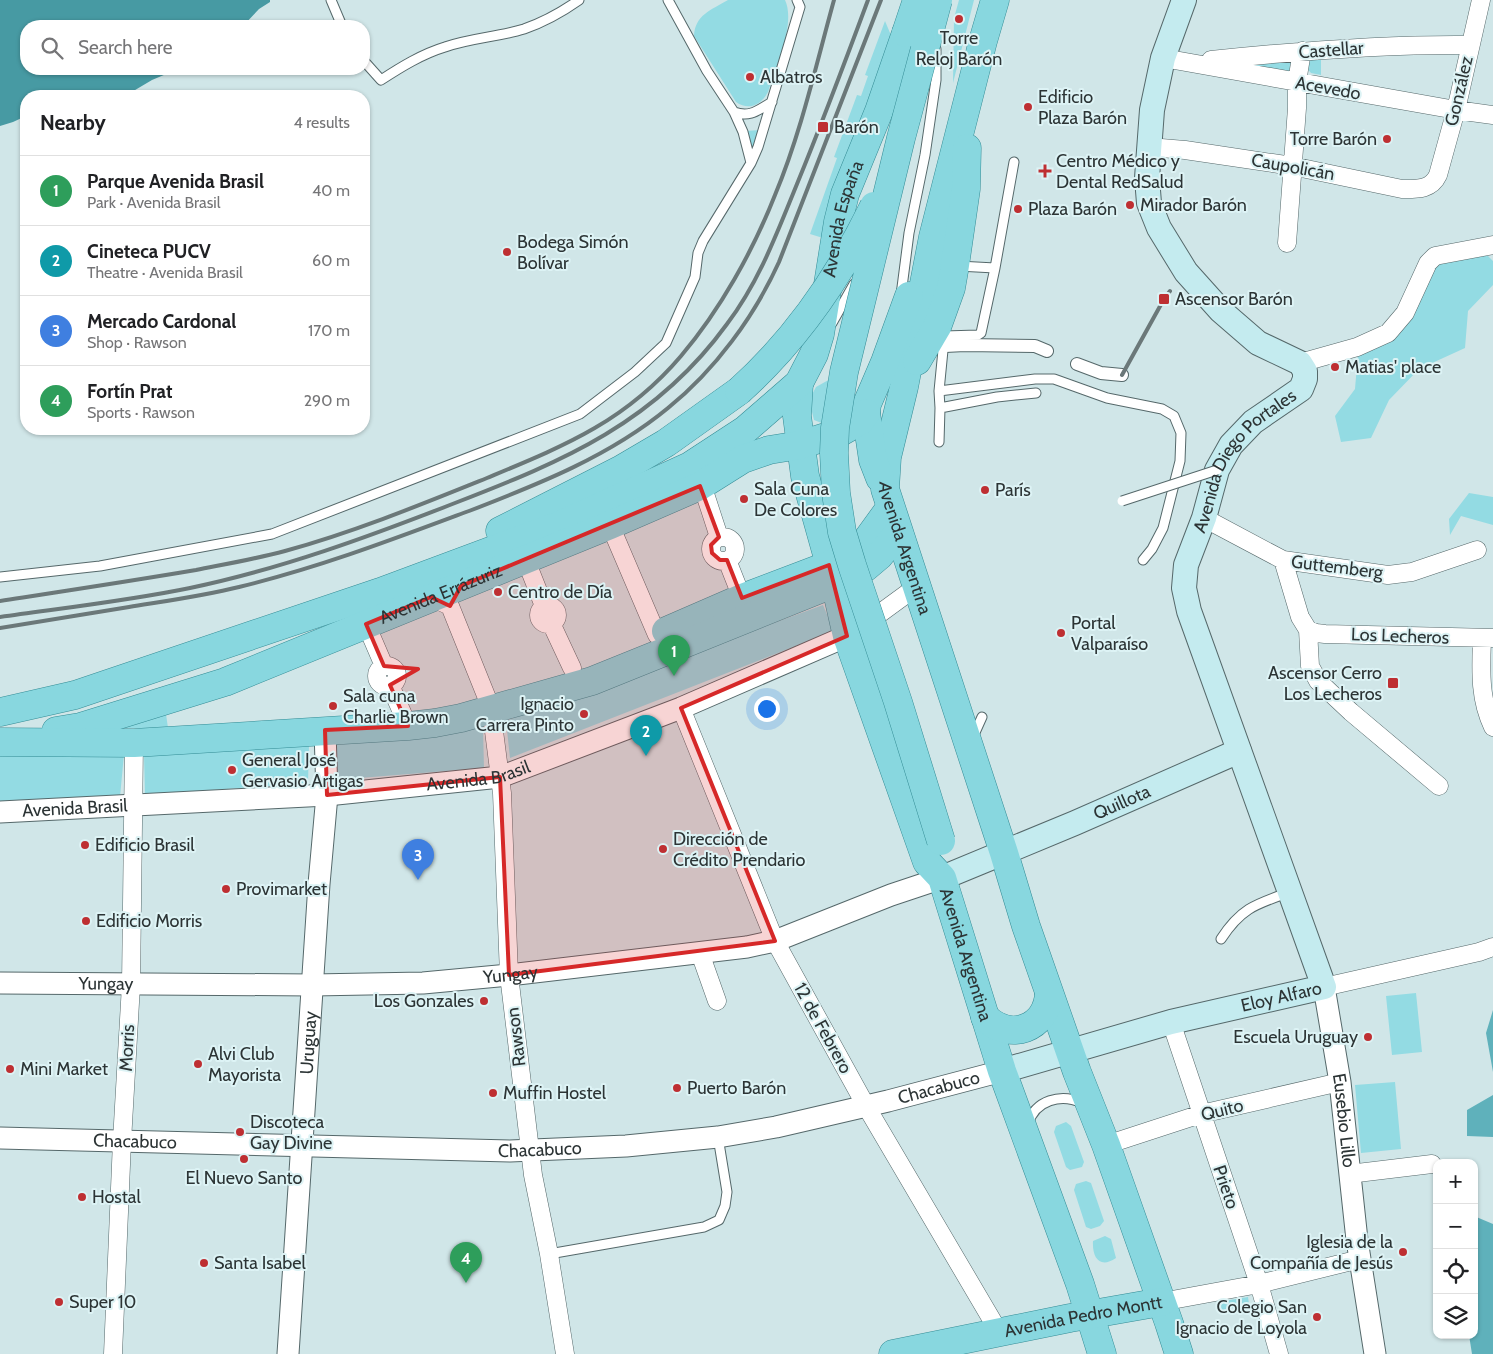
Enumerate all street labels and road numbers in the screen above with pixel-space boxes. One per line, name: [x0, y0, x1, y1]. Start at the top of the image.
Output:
street label: Castellar: [1298, 37, 1365, 63]
street label: González: [1440, 53, 1478, 128]
street label: Acevedo: [1294, 71, 1362, 105]
street label: Caupolicán: [1250, 149, 1336, 185]
street label: Avenida España: [818, 157, 869, 279]
street label: Avenida Diego Portales: [1188, 385, 1300, 536]
street label: Avenida Argentina: [874, 481, 936, 618]
street label: Guttemberg: [1290, 550, 1385, 584]
street label: Avenida Errázuriz: [376, 559, 506, 629]
street label: Los Lecheros: [1351, 623, 1449, 649]
street label: Avenida Brasil: [425, 755, 534, 796]
street label: Quillota: [1090, 780, 1154, 825]
street label: Avenida Brasil: [22, 794, 129, 822]
street label: Avenida Argentina: [935, 885, 997, 1024]
street label: Yungay: [481, 961, 539, 988]
street label: Yungay: [77, 972, 134, 995]
street label: Eloy Alfaro: [1239, 977, 1324, 1017]
street label: 12 de Febrero: [789, 979, 857, 1077]
street label: Rawson: [501, 1006, 531, 1068]
street label: Uruguay: [295, 1010, 322, 1075]
street label: Morris: [115, 1024, 139, 1072]
street label: Chacabuco: [895, 1066, 982, 1109]
street label: Eusebio Lillo: [1328, 1072, 1360, 1169]
street label: Quito: [1199, 1094, 1246, 1126]
street label: Chacabuco: [93, 1129, 177, 1154]
street label: Chacabuco: [498, 1137, 582, 1162]
street label: Prieto: [1208, 1162, 1244, 1212]
street label: Avenida Pedro Montt: [1002, 1291, 1164, 1342]

